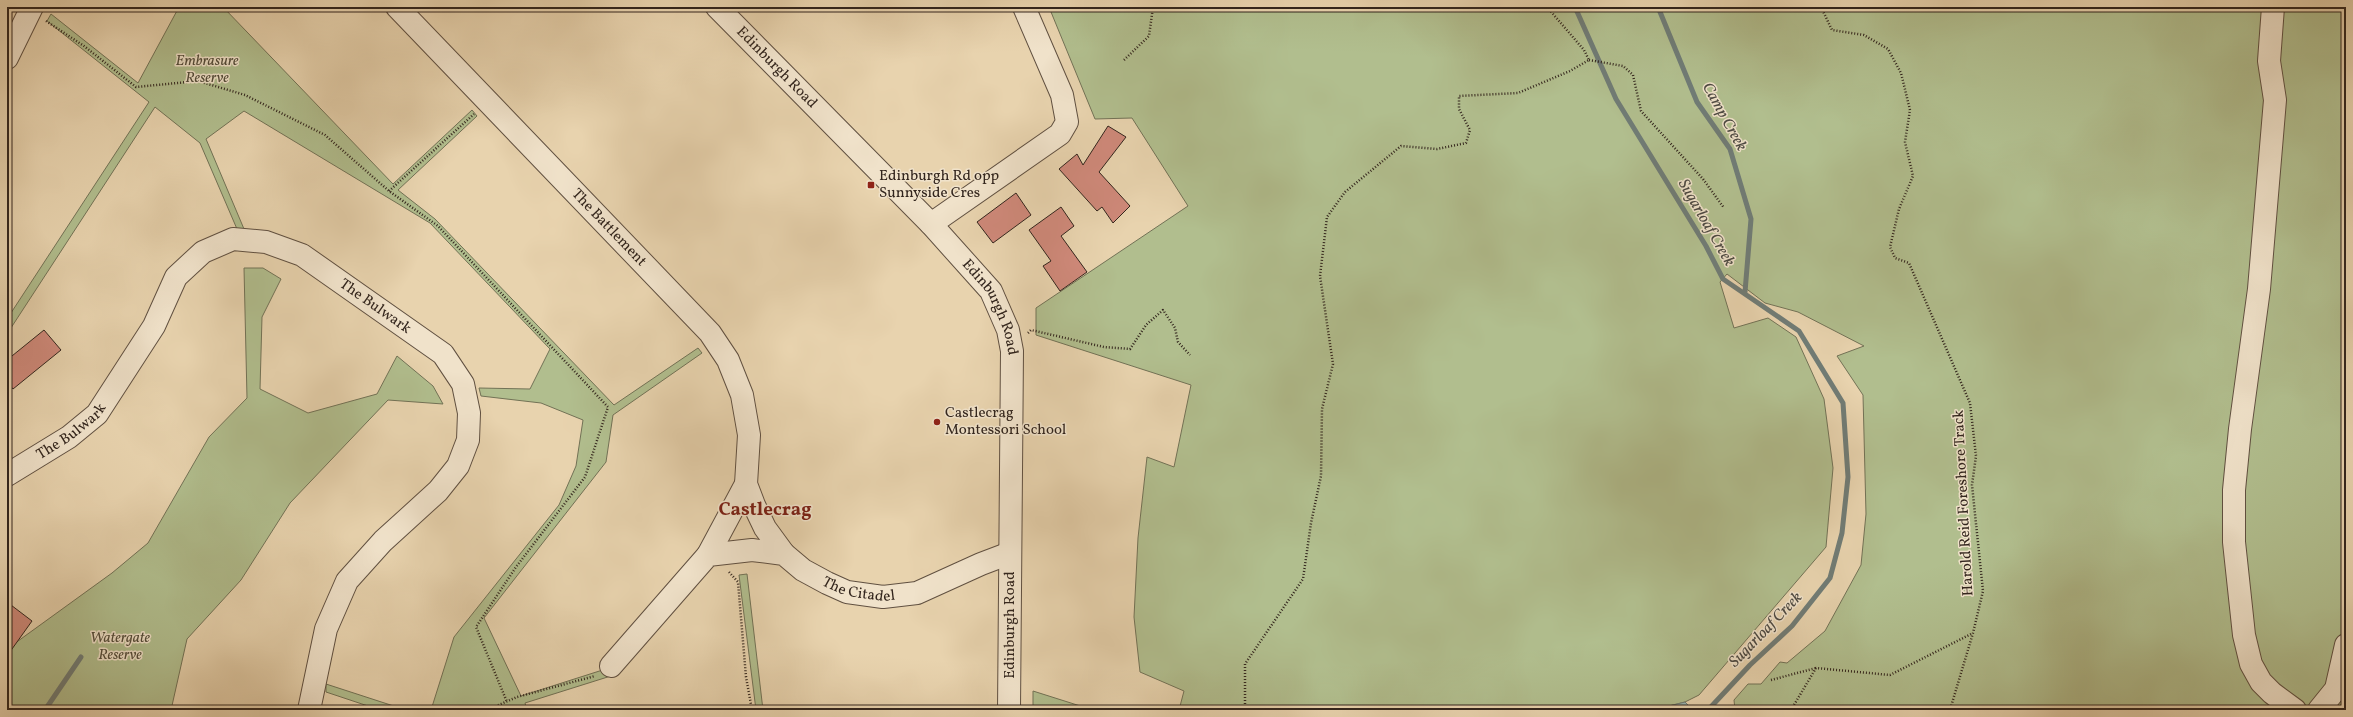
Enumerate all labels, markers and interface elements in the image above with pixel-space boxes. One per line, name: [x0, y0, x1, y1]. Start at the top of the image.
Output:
street label: Edinburgh Road: [731, 22, 822, 113]
park label: Embrasure Reserve: [176, 51, 239, 89]
water label: Camp Creek: [1696, 79, 1752, 156]
place label: Edinburgh Rd opp Sunnyside Cres: [879, 166, 999, 204]
water label: Sugarloaf Creek: [1672, 175, 1740, 271]
marker: Edinburgh Rd opp Sunnyside Cres: [866, 180, 876, 190]
street label: The Battlement: [566, 184, 651, 271]
street label: Edinburgh Road: [957, 255, 1023, 357]
street label: The Bulwark: [335, 274, 416, 339]
street label: The Bulwark: [32, 399, 112, 465]
place label: Castlecrag Montessori School: [945, 403, 1066, 441]
street label: Harold Reid Foreshore Track: [1949, 409, 1979, 597]
marker: Castlecrag Montessori School: [932, 417, 942, 427]
district label: Castlecrag: [718, 497, 812, 523]
street label: Edinburgh Road: [1000, 571, 1021, 679]
street label: The Citadel: [818, 572, 896, 607]
water label: Sugarloaf Creek: [1724, 587, 1808, 673]
park label: Watergate Reserve: [90, 628, 151, 666]

